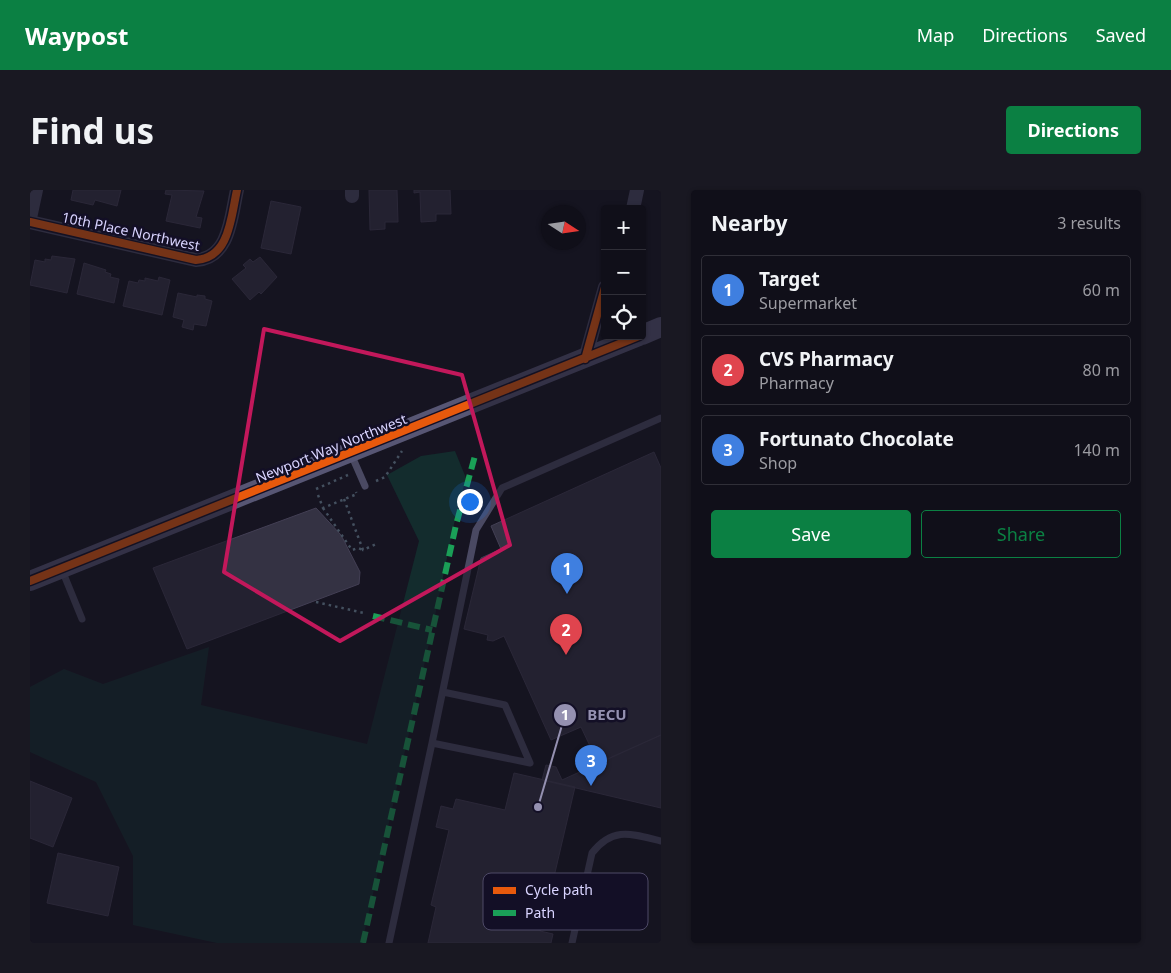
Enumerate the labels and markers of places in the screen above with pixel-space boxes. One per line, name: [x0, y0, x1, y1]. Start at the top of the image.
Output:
pin: 1: [551, 553, 583, 594]
pin: 2: [550, 614, 582, 655]
callout: BECU: [552, 700, 636, 730]
pin: 3: [575, 745, 607, 786]

